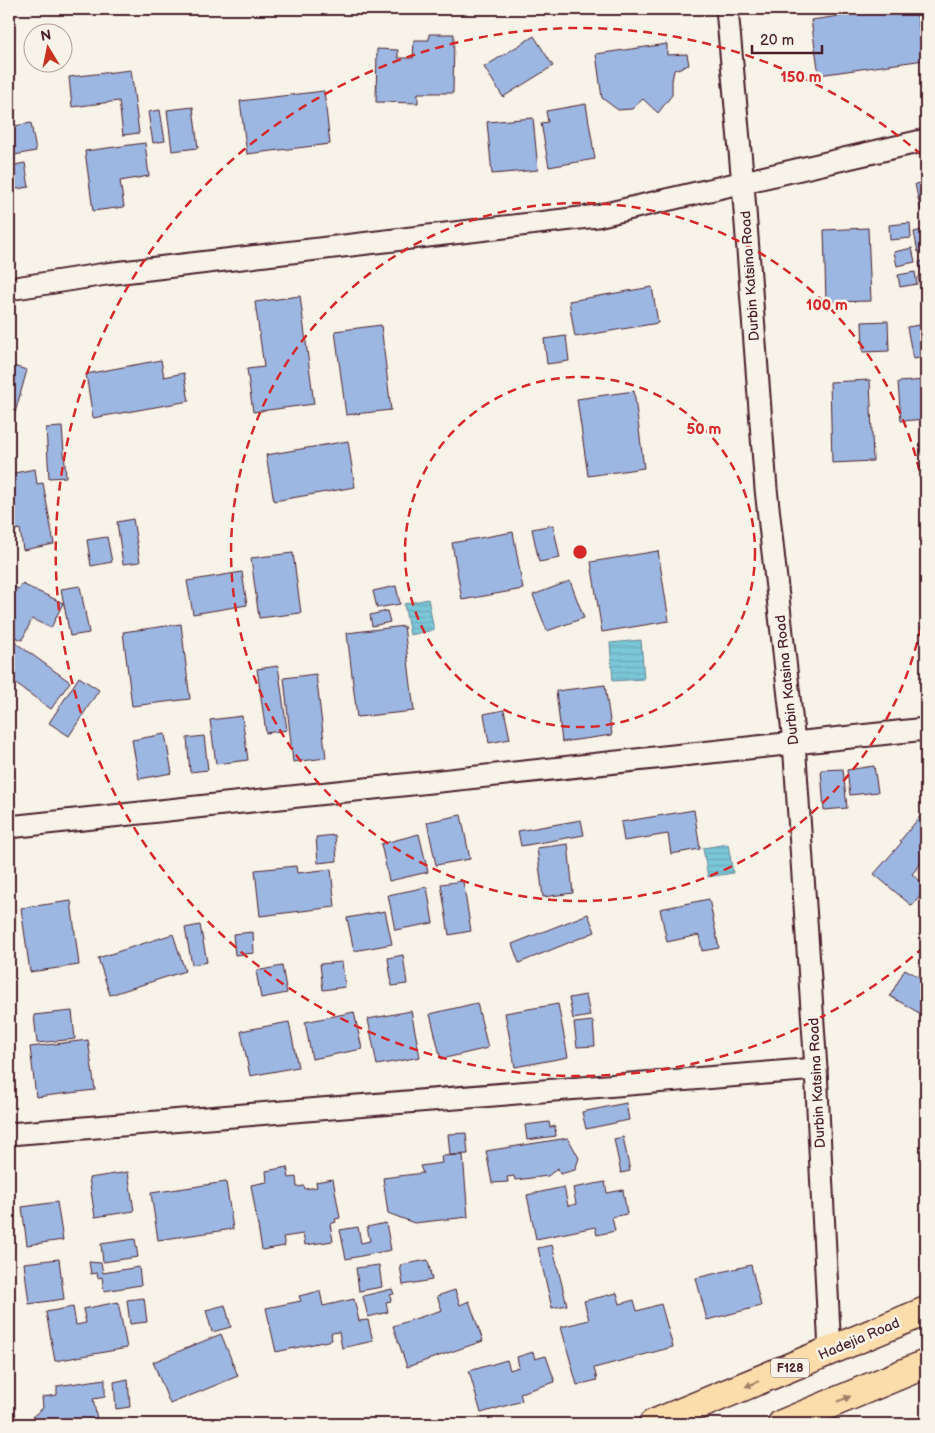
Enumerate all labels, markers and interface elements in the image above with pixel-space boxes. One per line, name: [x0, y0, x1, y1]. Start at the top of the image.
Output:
north arrow: [22, 22, 72, 72]
scale bar: [752, 22, 822, 54]
text: N: [39, 26, 52, 45]
text: 20 m: [760, 31, 794, 50]
text: 150 m: [780, 68, 822, 87]
street label: Durbin Katsina Road: [737, 210, 763, 342]
text: 100 m: [806, 296, 848, 315]
text: 50 m: [687, 420, 722, 439]
centre of rings: [571, 543, 589, 561]
street label: Durbin Katsina Road: [772, 614, 802, 746]
street label: Durbin Katsina Road: [805, 1017, 829, 1149]
street label: Hadejia Road: [816, 1314, 902, 1364]
road number: F128: [771, 1359, 809, 1378]
one-way arrow: [744, 1380, 759, 1388]
one-way arrow: [837, 1395, 851, 1403]

